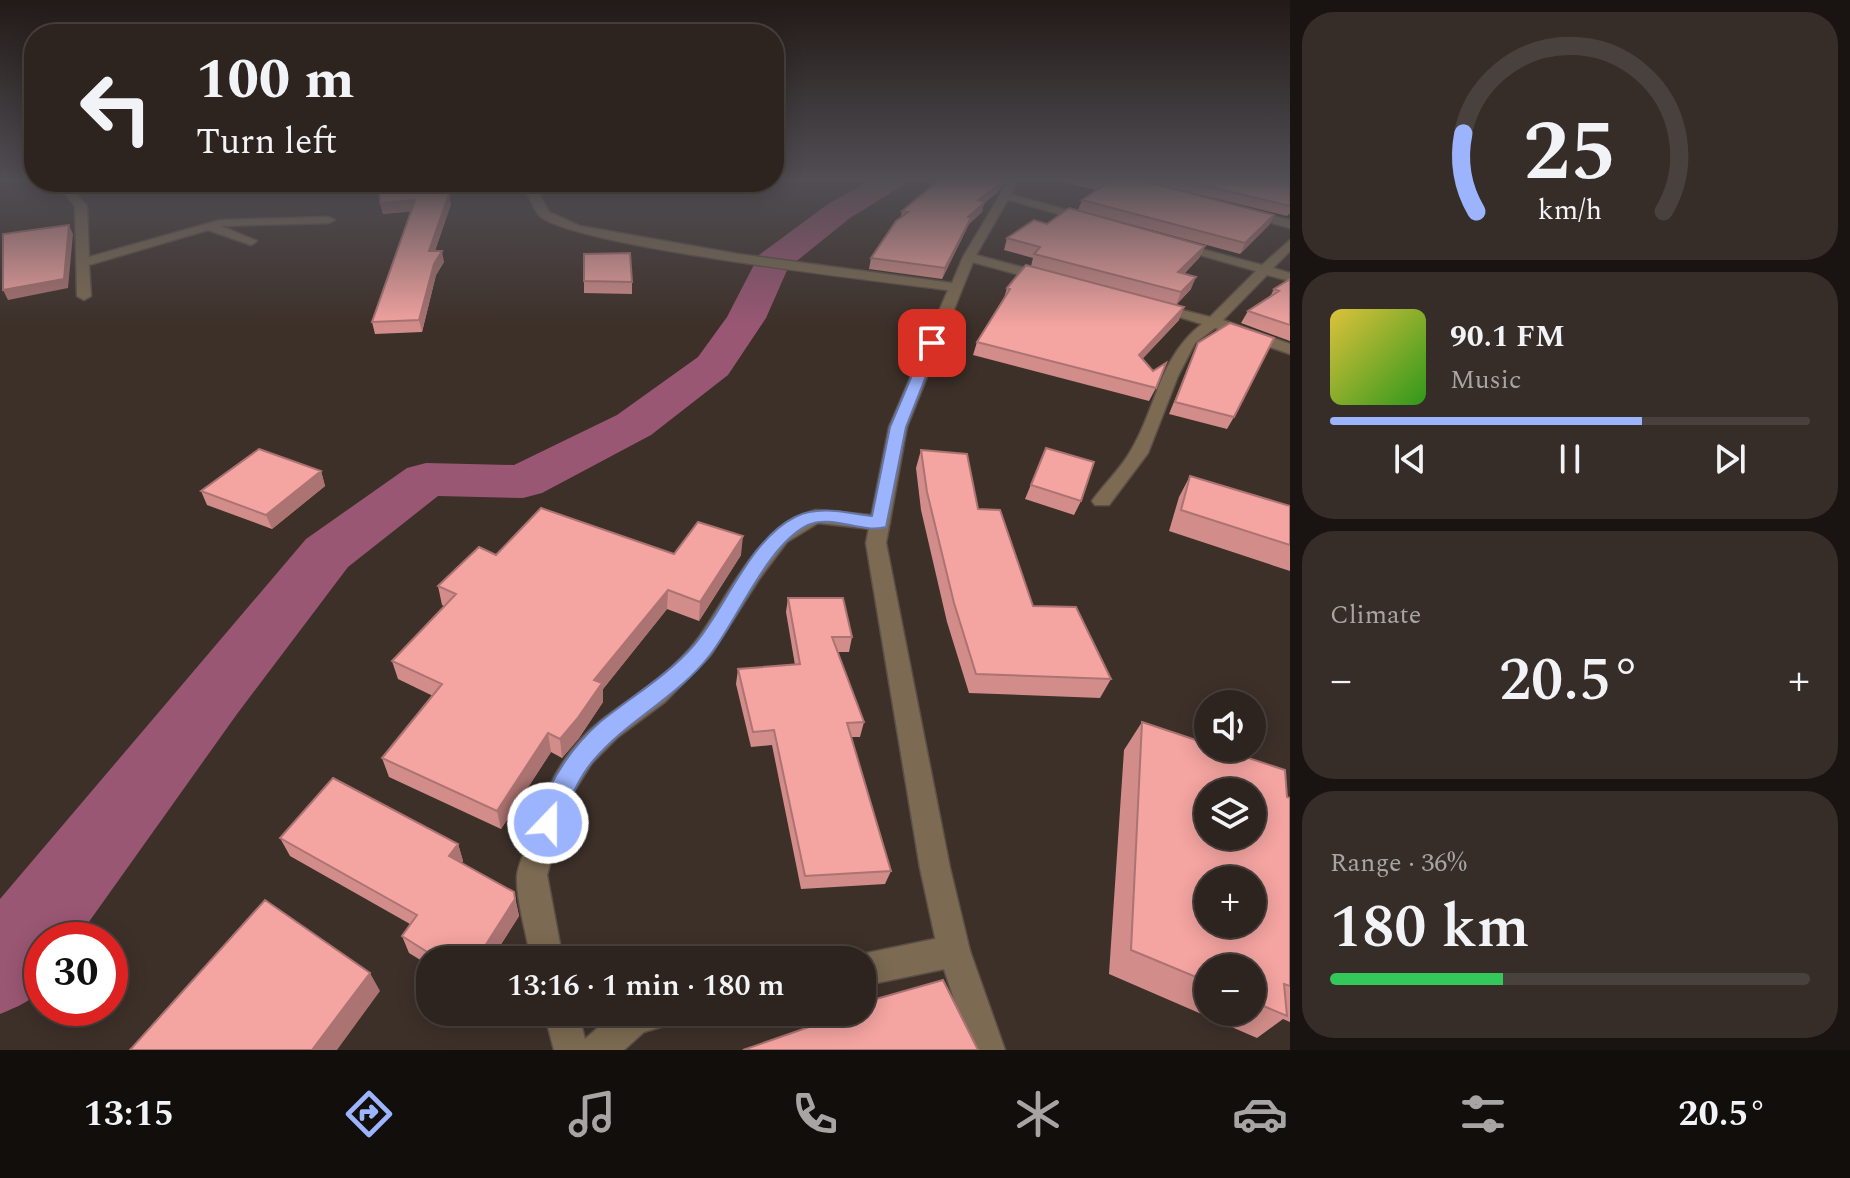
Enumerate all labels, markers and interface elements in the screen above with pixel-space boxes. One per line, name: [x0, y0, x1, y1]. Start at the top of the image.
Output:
text: 100 m: [196, 38, 355, 123]
icon: left: [64, 56, 168, 160]
text: 25: [1523, 89, 1617, 216]
text: Turn left: [196, 115, 337, 170]
text: km/h: [1538, 189, 1602, 232]
pin: [898, 309, 966, 377]
text: 90.1 FM: [1450, 314, 1565, 360]
icon: arrive: [910, 321, 954, 365]
text: Music: [1450, 360, 1521, 400]
icon: previous: [1388, 437, 1432, 481]
icon: pause: [1548, 437, 1592, 481]
icon: next: [1708, 437, 1752, 481]
text: Climate: [1330, 595, 1421, 635]
text: 20.5°: [1499, 635, 1641, 727]
text: −: [1330, 647, 1352, 714]
text: +: [1788, 647, 1810, 714]
map controls: [1194, 690, 1266, 1026]
button: sound: [1194, 690, 1266, 762]
button: layers: [1194, 778, 1266, 850]
position arrow: [506, 781, 590, 865]
text: Range · 36%: [1330, 843, 1467, 883]
button: +: [1194, 866, 1266, 938]
text: 180 km: [1330, 882, 1530, 974]
speed limit sign: 30: [24, 922, 128, 1026]
button: −: [1194, 954, 1266, 1026]
text: 13:16 · 1 min · 180 m: [507, 963, 785, 1009]
icon: directions: [341, 1086, 397, 1142]
icon: music: [564, 1086, 620, 1142]
icon: phone: [787, 1086, 843, 1142]
icon: climate: [1010, 1086, 1066, 1142]
icon: car: [1232, 1086, 1288, 1142]
icon: filters: [1455, 1086, 1511, 1142]
text: 13:15: [83, 1087, 174, 1142]
text: 20.5°: [1678, 1087, 1766, 1142]

